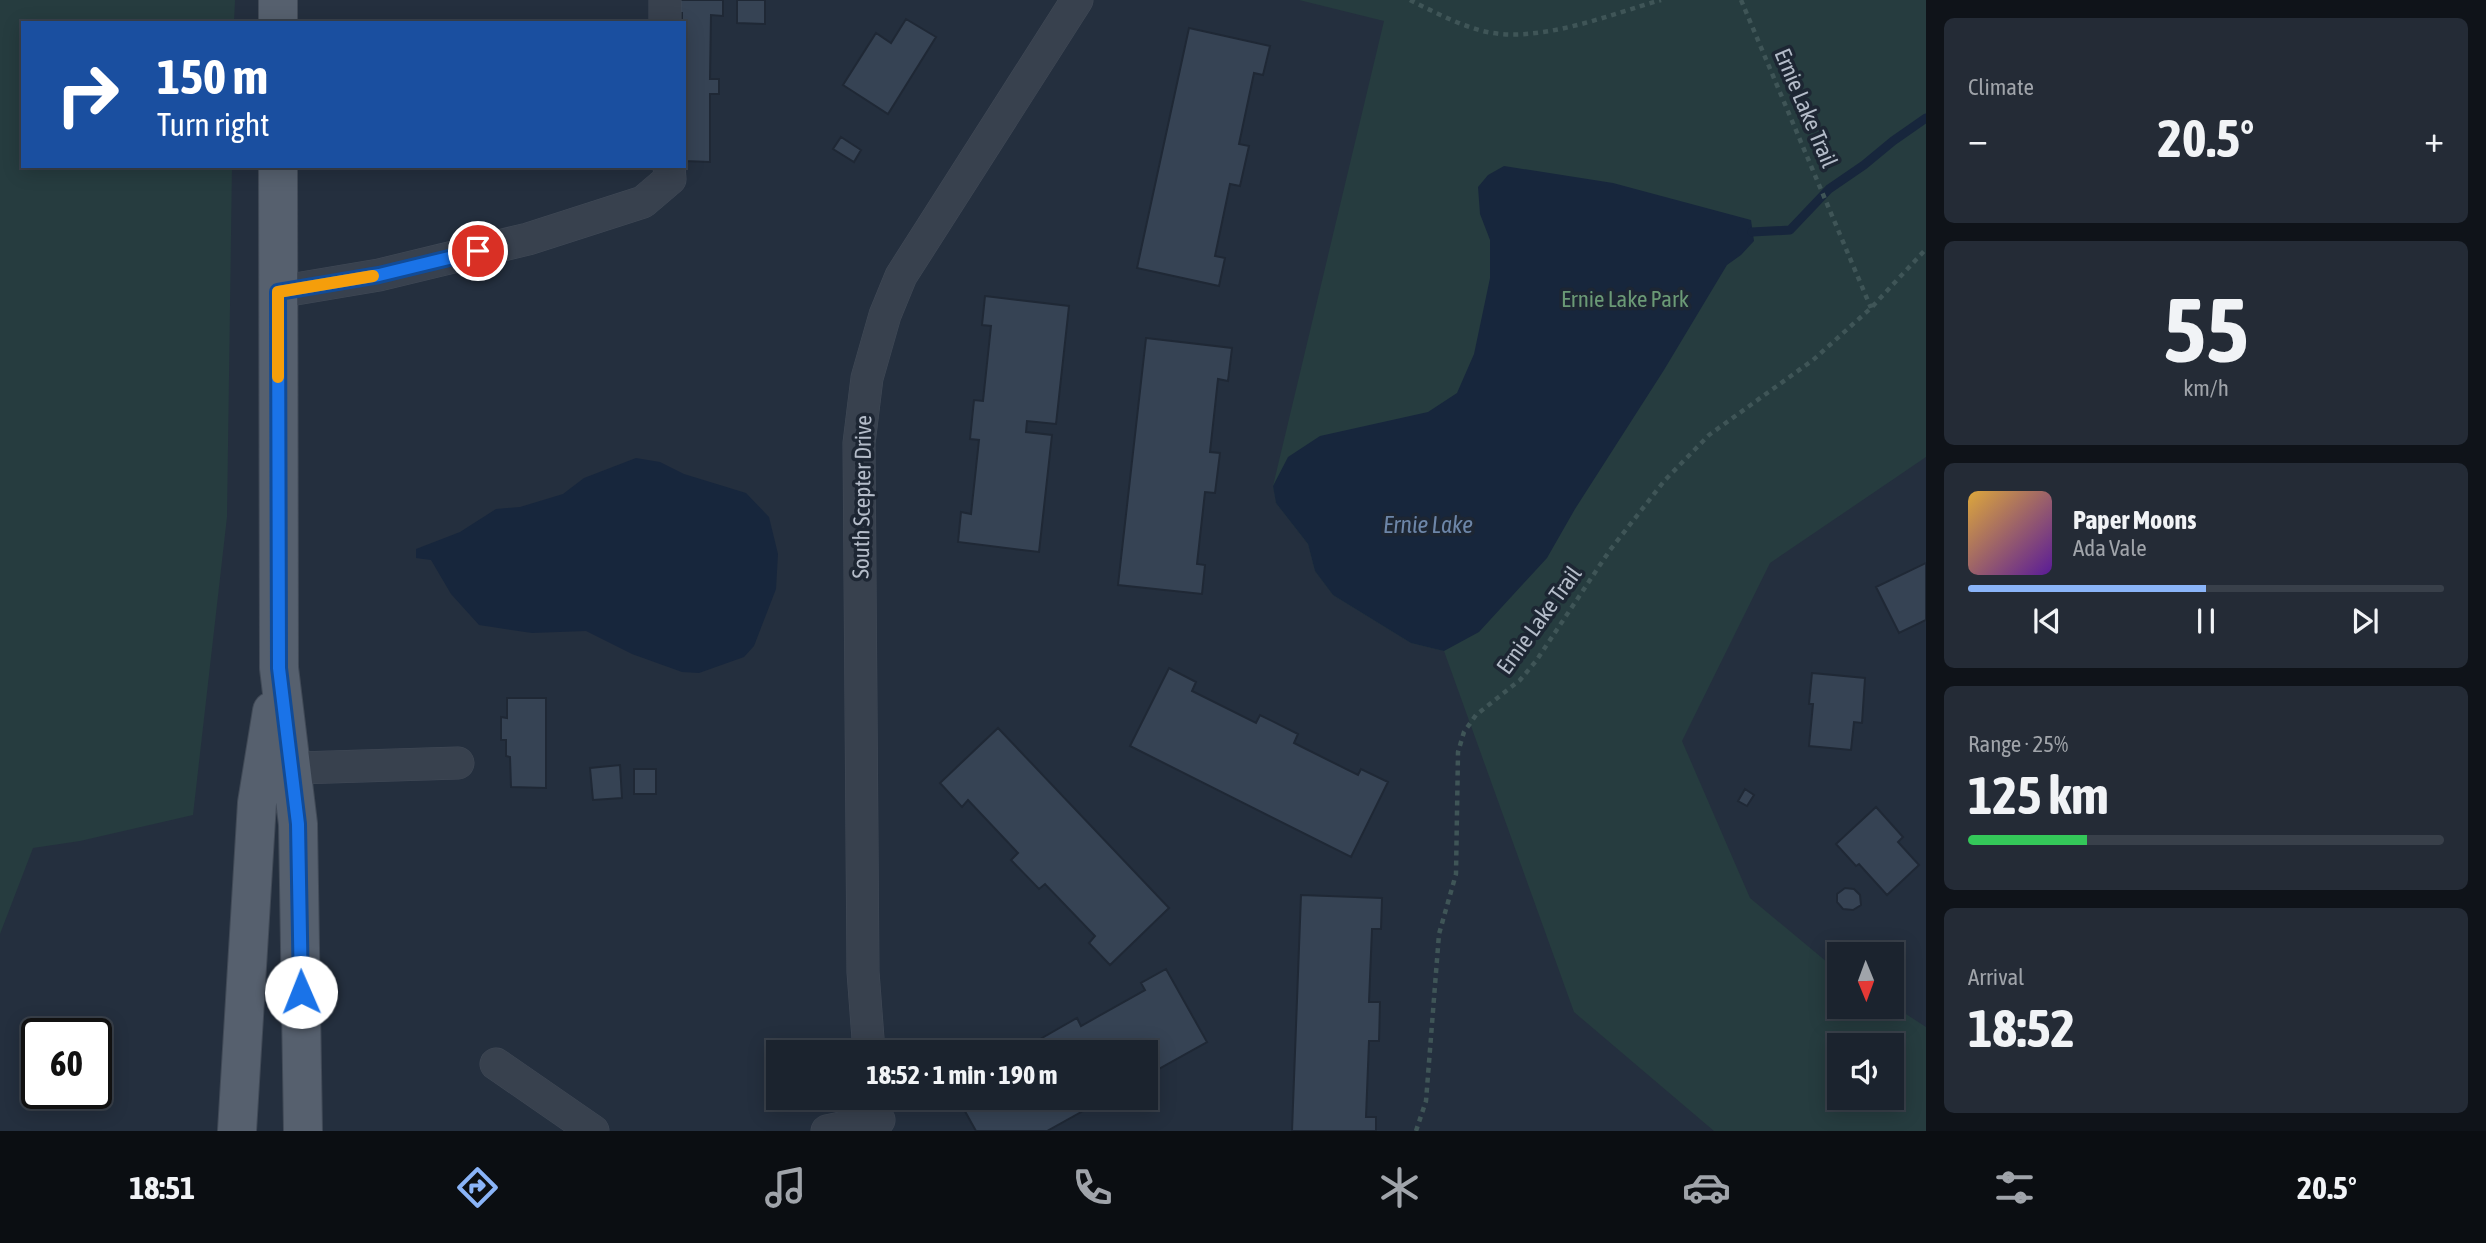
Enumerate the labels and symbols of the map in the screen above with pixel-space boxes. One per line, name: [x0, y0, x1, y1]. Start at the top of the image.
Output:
street label: Ernie Lake Trail: [1769, 45, 1843, 171]
pin: [448, 221, 508, 281]
park label: Ernie Lake Park: [1561, 286, 1689, 312]
street label: South Scepter Drive: [848, 415, 876, 579]
water label: Ernie Lake: [1383, 511, 1473, 538]
street label: Ernie Lake Trail: [1491, 561, 1587, 679]
north arrow: [1827, 942, 1904, 1018]
position arrow: [264, 955, 338, 1029]
speed limit sign: 60: [21, 1018, 112, 1109]

